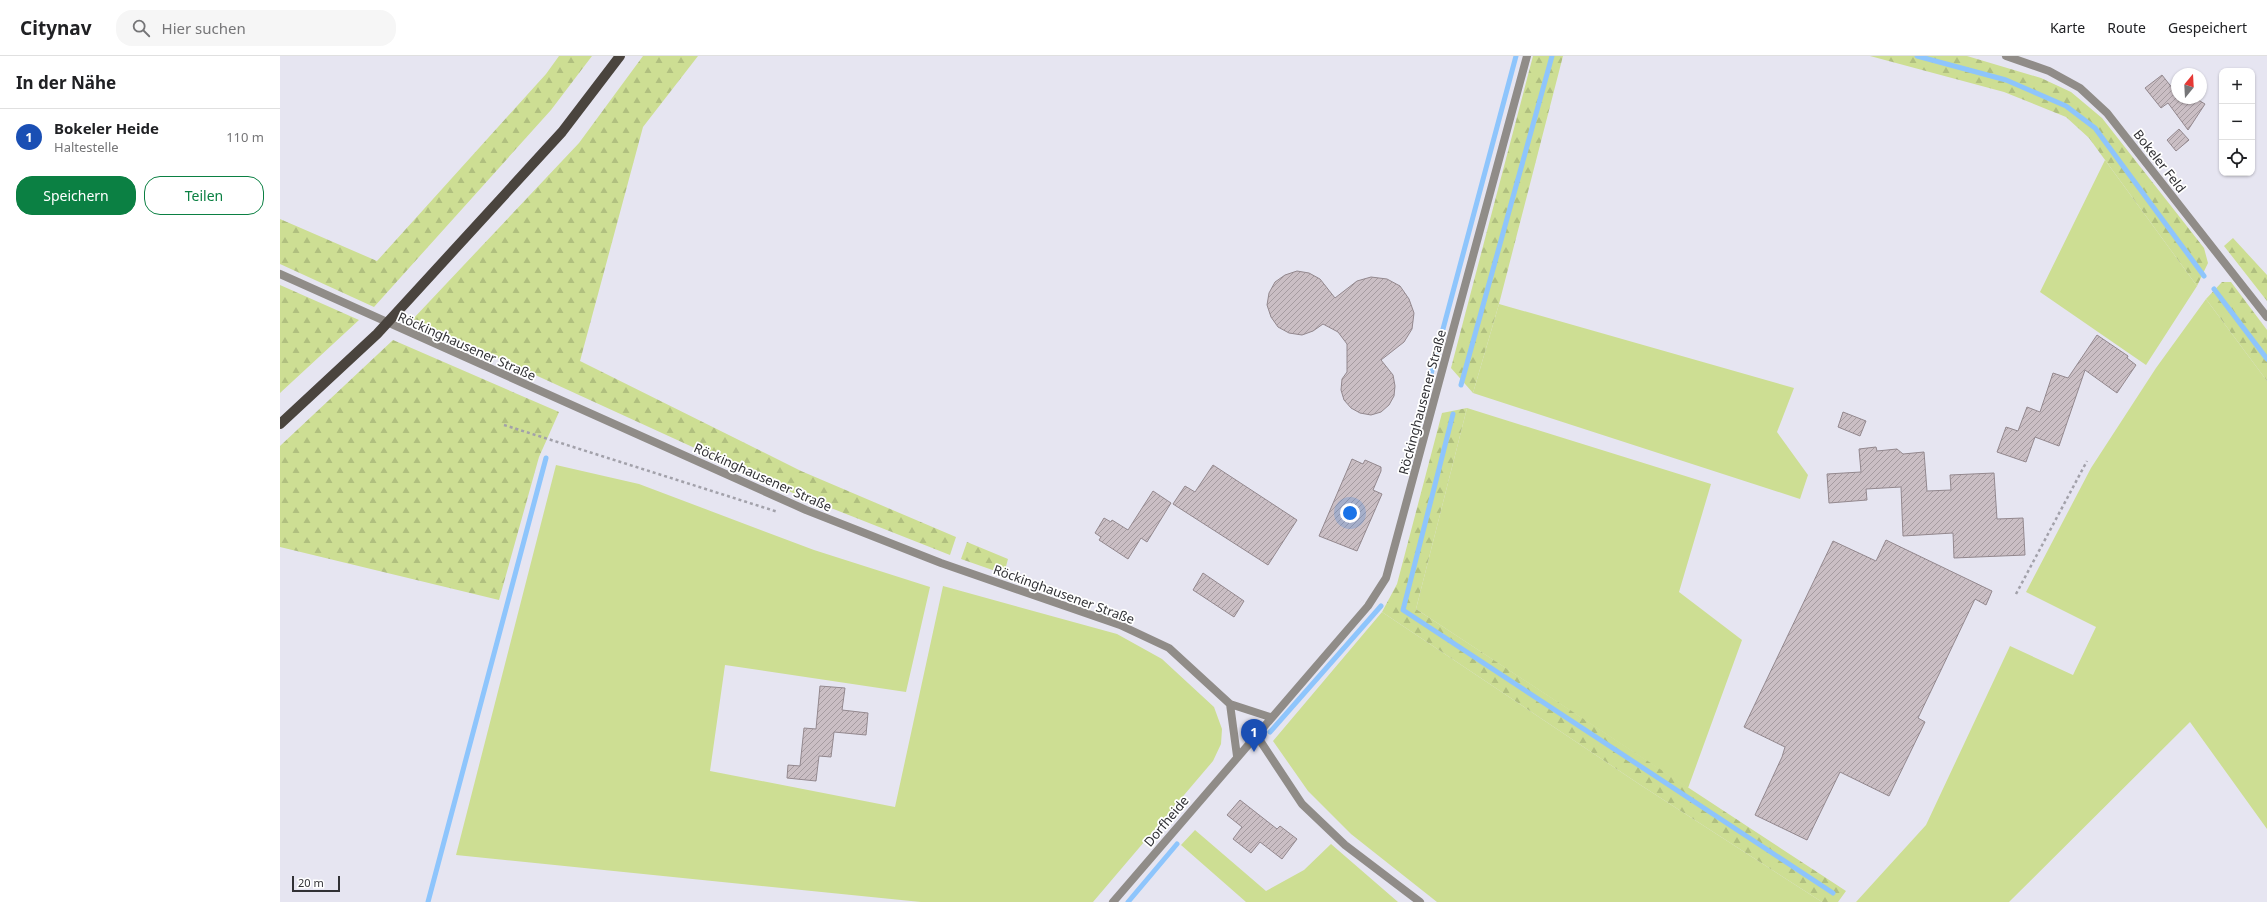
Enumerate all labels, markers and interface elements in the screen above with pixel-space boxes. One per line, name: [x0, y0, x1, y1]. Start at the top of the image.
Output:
search box: [116, 10, 396, 46]
text: Citynav: [20, 15, 92, 41]
icon: search: [130, 17, 152, 39]
text: Hier suchen: [162, 18, 246, 38]
text: Karte: [2050, 18, 2085, 37]
text: Route: [2107, 18, 2146, 37]
text: Gespeichert: [2168, 18, 2247, 37]
north arrow: [2171, 68, 2207, 104]
map controls: [2219, 68, 2255, 176]
button: +: [2219, 68, 2255, 104]
text: In der Nähe: [16, 71, 116, 94]
button: −: [2219, 104, 2255, 140]
text: Bokeler Heide: [54, 118, 159, 138]
street label: Bokeler Feld: [2130, 126, 2190, 196]
text: 1: [25, 128, 33, 146]
text: 110 m: [226, 128, 264, 146]
text: Haltestelle: [54, 138, 119, 156]
button: locate: [2219, 140, 2255, 176]
button: Speichern: [16, 176, 136, 215]
button: Teilen: [144, 176, 264, 215]
street label: Röckinghausener Straße: [395, 307, 539, 385]
street label: Röckinghausener Straße: [1394, 328, 1450, 476]
street label: Röckinghausener Straße: [691, 438, 835, 516]
your location: [1340, 503, 1360, 523]
street label: Röckinghausener Straße: [991, 560, 1137, 628]
pin: 1: [1241, 719, 1267, 752]
street label: Dorfheide: [1139, 792, 1193, 850]
scale bar: [292, 874, 340, 893]
text: 20 m: [298, 875, 324, 890]

